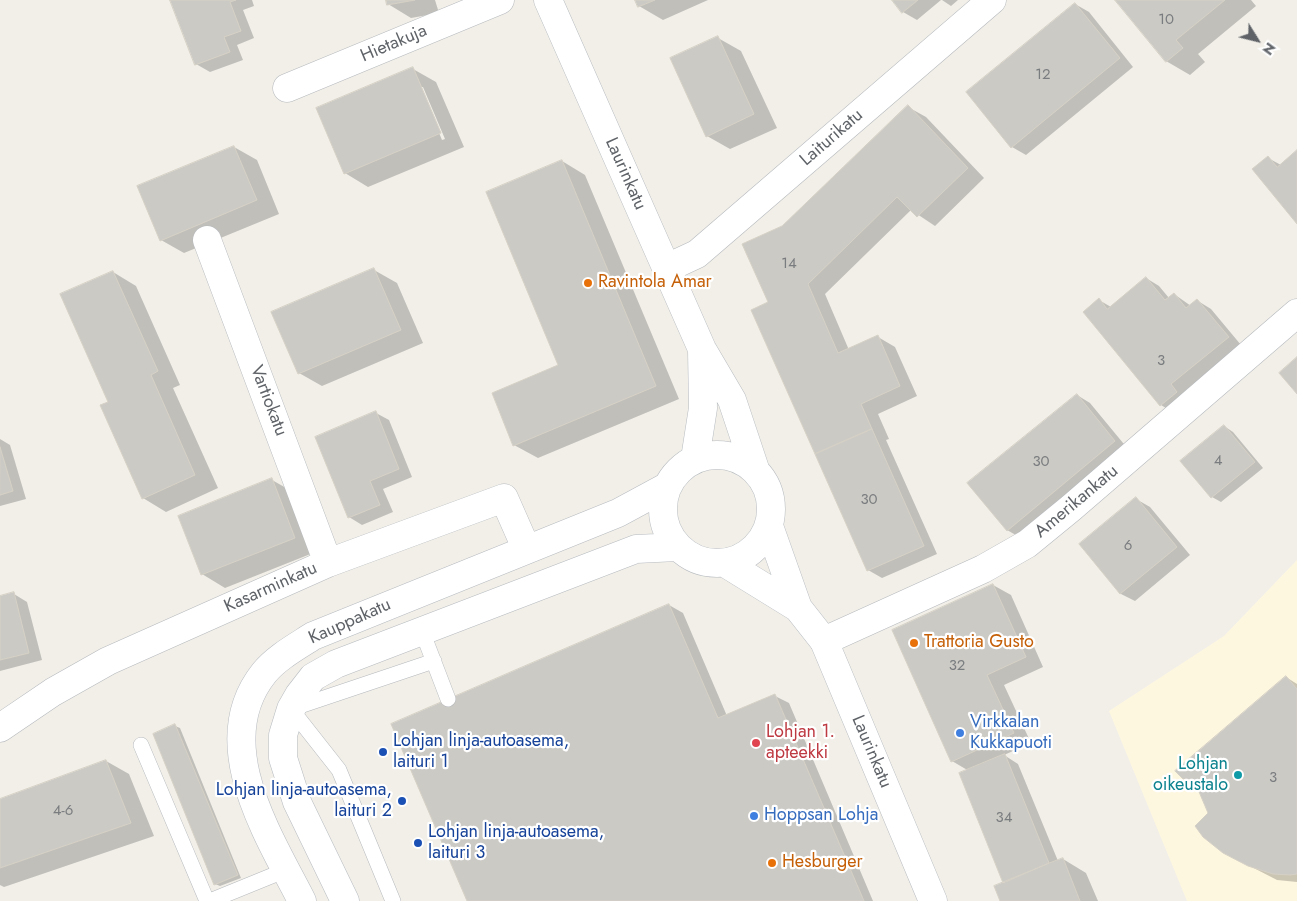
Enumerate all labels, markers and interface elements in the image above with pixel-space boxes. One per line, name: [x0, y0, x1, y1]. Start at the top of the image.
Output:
house number: 10: [1158, 11, 1174, 29]
north arrow: [1232, 15, 1282, 65]
street label: Hietakuja: [357, 20, 431, 68]
text: N: [1258, 38, 1280, 59]
house number: 12: [1035, 66, 1051, 84]
street label: Laiturikatu: [796, 105, 868, 171]
street label: Laurinkatu: [600, 134, 650, 214]
house number: 14: [781, 255, 797, 273]
place label: Ravintola Amar: [598, 272, 712, 294]
marker: Ravintola Amar: [582, 277, 594, 289]
house number: 3: [1157, 352, 1165, 370]
street label: Vartiokatu: [245, 363, 291, 439]
house number: 4: [1214, 452, 1222, 470]
house number: 30: [1032, 453, 1050, 471]
street label: Amerikankatu: [1031, 461, 1123, 543]
house number: 30: [860, 491, 878, 509]
house number: 6: [1124, 537, 1132, 555]
street label: Kasarminkatu: [221, 558, 321, 618]
street label: Kauppakatu: [306, 594, 394, 650]
place label: Trattoria Gusto: [924, 632, 1034, 654]
marker: Trattoria Gusto: [908, 637, 920, 649]
house number: 32: [949, 657, 965, 675]
street label: Laurinkatu: [846, 712, 896, 792]
place label: Virkkalan Kukkapuoti: [970, 712, 1052, 754]
place label: Lohjan 1. apteekki: [766, 722, 835, 764]
marker: Virkkalan Kukkapuoti: [954, 727, 966, 739]
place label: Lohjan linja-autoasema, laituri 1: [393, 731, 569, 774]
marker: Lohjan 1. apteekki: [750, 737, 762, 749]
marker: Lohjan linja-autoasema, laituri 1: [377, 746, 389, 758]
place label: Lohjan oikeustalo: [1153, 754, 1228, 796]
marker: Lohjan oikeustalo: [1232, 769, 1244, 781]
house number: 3: [1269, 769, 1277, 787]
place label: Lohjan linja-autoasema, laituri 2: [216, 780, 392, 822]
marker: Lohjan linja-autoasema, laituri 2: [396, 795, 408, 807]
house number: 4-6: [53, 802, 73, 820]
place label: Hoppsan Lohja: [764, 805, 879, 827]
house number: 34: [996, 809, 1012, 827]
marker: Hoppsan Lohja: [748, 810, 760, 822]
place label: Lohjan linja-autoasema, laituri 3: [428, 822, 604, 864]
marker: Lohjan linja-autoasema, laituri 3: [412, 837, 424, 849]
place label: Hesburger: [782, 852, 863, 874]
marker: Hesburger: [766, 857, 778, 869]

